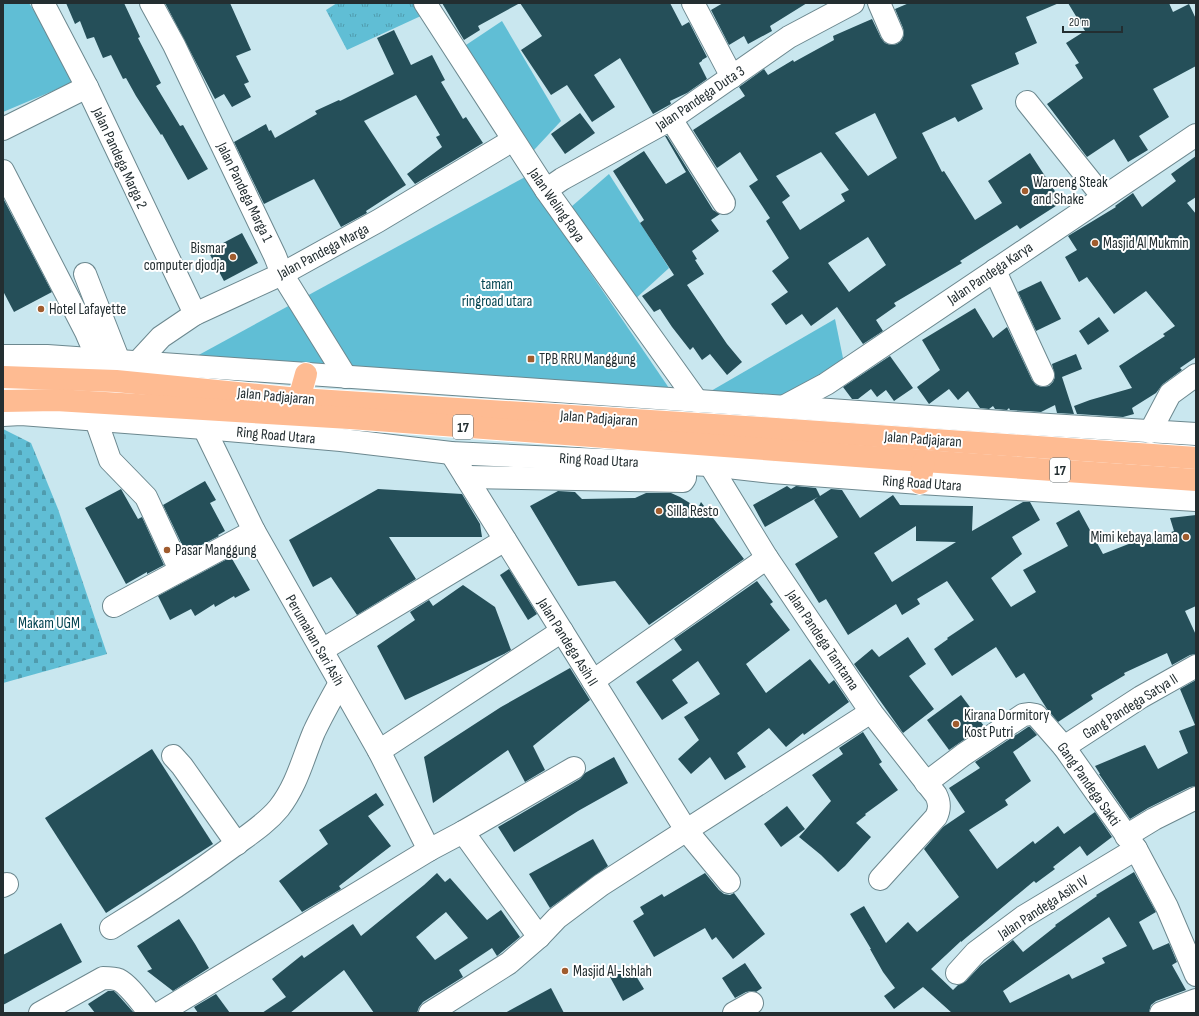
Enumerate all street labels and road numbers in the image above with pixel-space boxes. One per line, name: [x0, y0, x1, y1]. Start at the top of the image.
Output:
street label: Jalan Pandega Duta 3: [651, 62, 748, 136]
street label: Jalan Pandega Marga 2: [87, 104, 151, 212]
street label: Jalan Pandega Marga 1: [212, 138, 277, 246]
street label: Jalan Weling Raya: [524, 164, 589, 246]
street label: Jalan Pandega Marga: [273, 219, 372, 284]
street label: Jalan Pandega Karya: [943, 238, 1037, 310]
street label: Jalan Padjajaran: [235, 384, 315, 409]
street label: Jalan Padjajaran: [559, 406, 638, 431]
road number: 17: [453, 415, 473, 439]
street label: Ring Road Utara: [236, 423, 317, 448]
street label: Jalan Padjajaran: [883, 427, 962, 452]
street label: Ring Road Utara: [559, 449, 639, 472]
road number: 17: [1050, 458, 1070, 482]
street label: Ring Road Utara: [882, 471, 962, 496]
street label: Jalan Pandega Tamtama: [781, 586, 863, 694]
street label: Perumahan Sari Asih: [281, 591, 348, 689]
street label: Jalan Pandega Asih II: [532, 594, 602, 690]
street label: Gang Pandega Satya II: [1079, 669, 1182, 743]
street label: Gang Pandega Sakti: [1053, 739, 1125, 830]
street label: Jalan Pandega Asih IV: [994, 871, 1092, 944]

